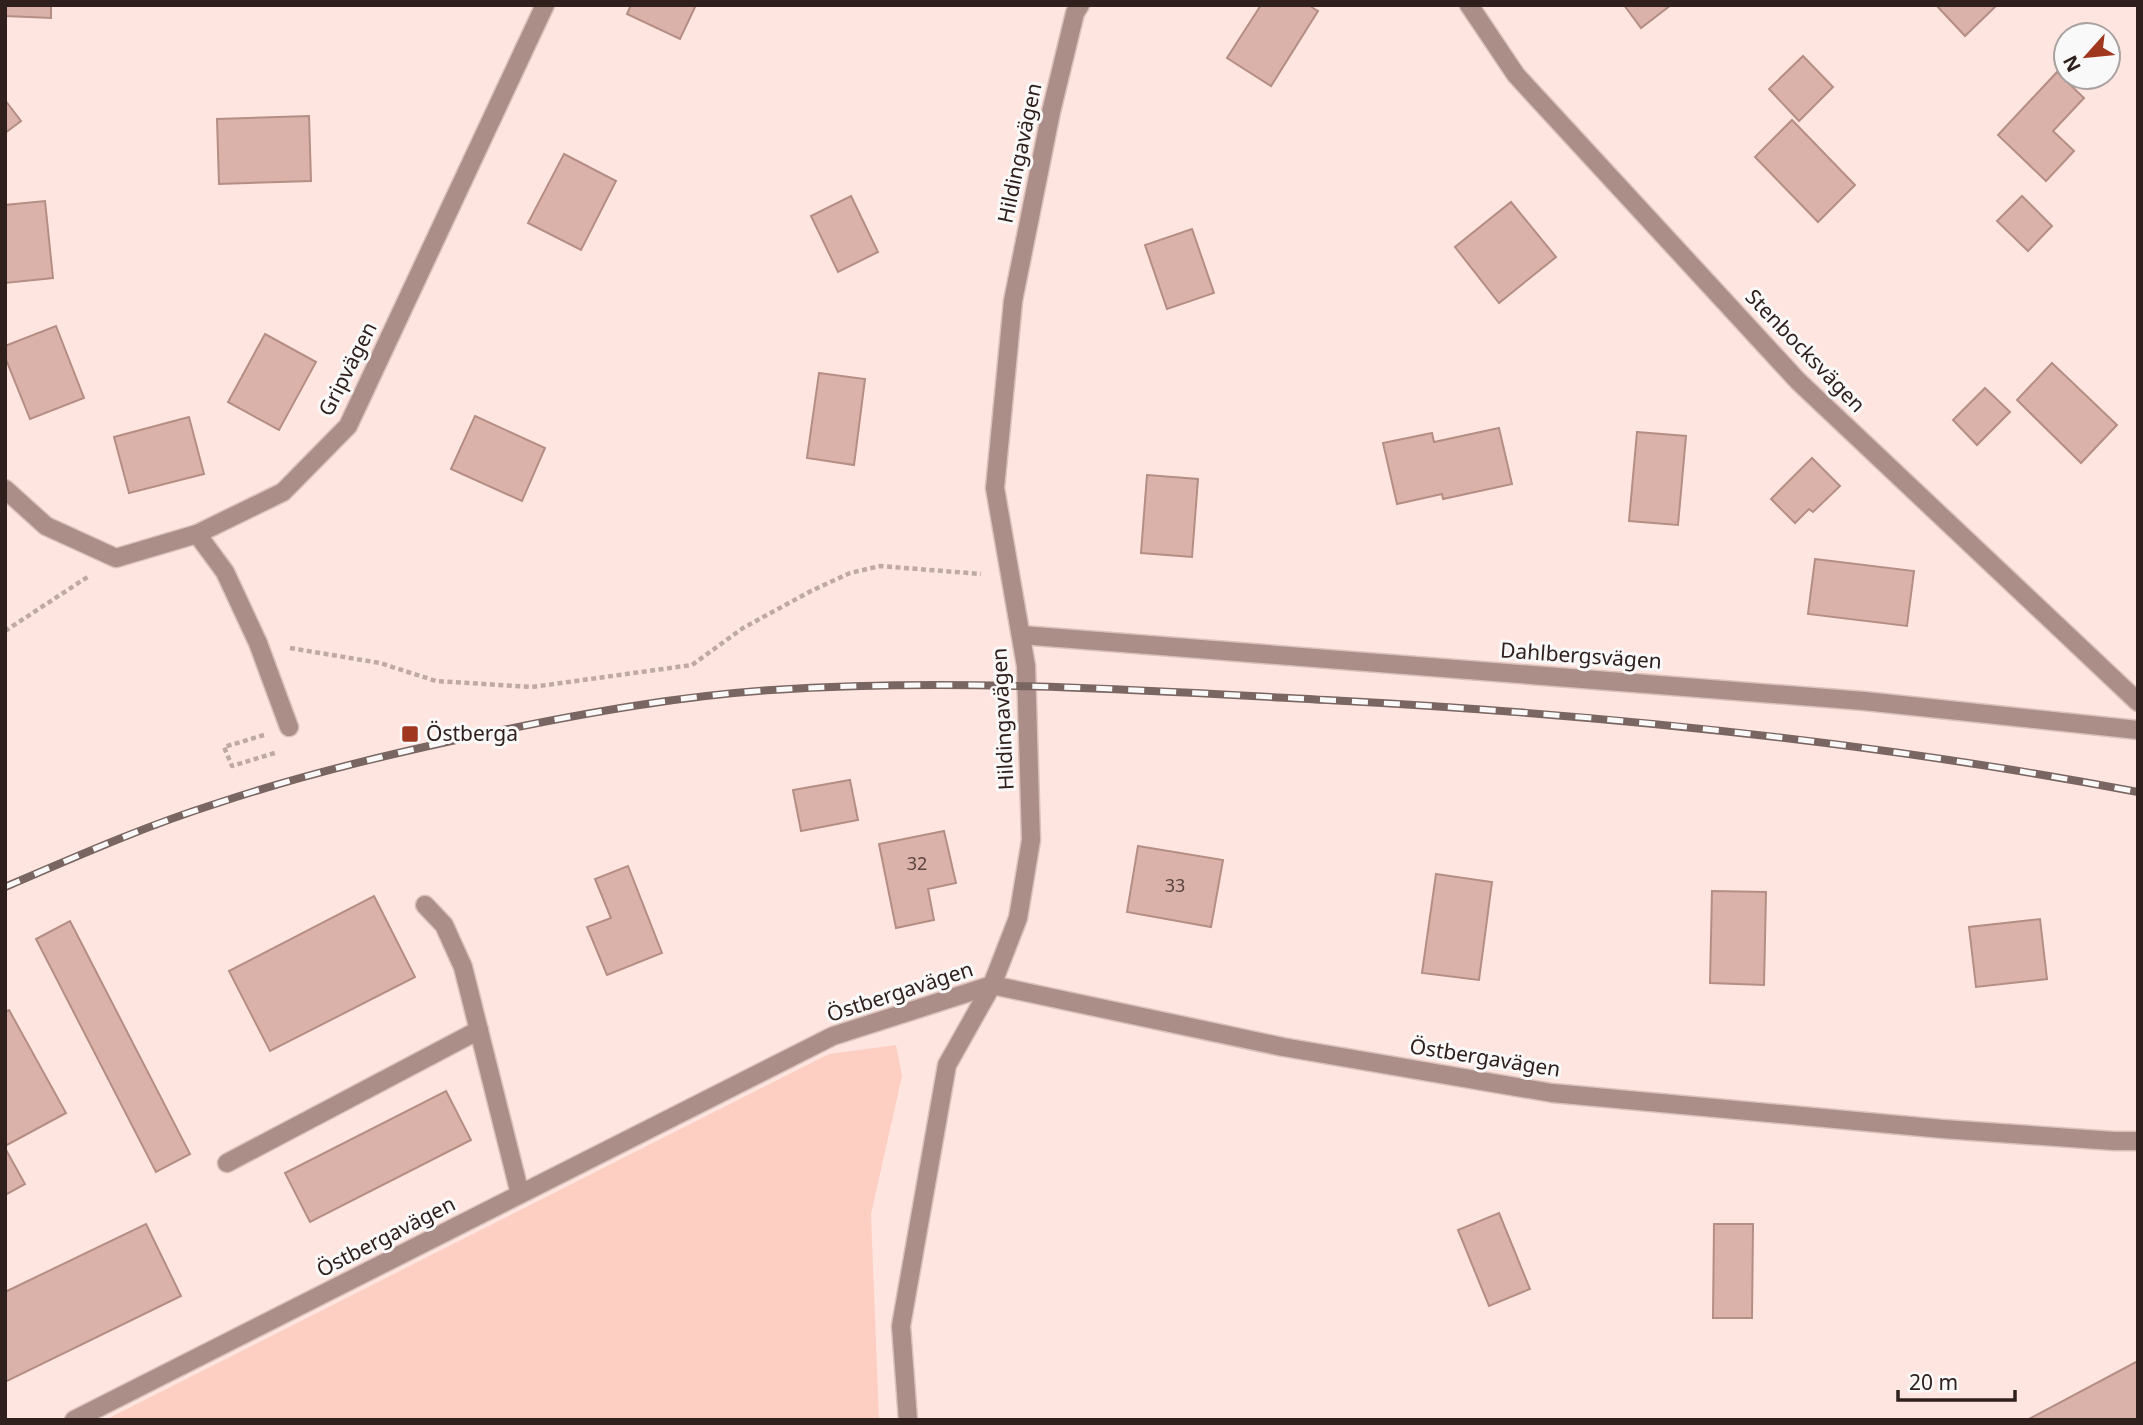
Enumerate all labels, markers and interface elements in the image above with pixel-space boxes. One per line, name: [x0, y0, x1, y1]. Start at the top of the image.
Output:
north arrow: [2052, 21, 2122, 91]
text: N: [2057, 51, 2087, 77]
street label: Hildingavägen: [991, 80, 1048, 225]
street label: Stenbocksvägen: [1740, 283, 1872, 418]
street label: Gripvägen: [311, 317, 383, 420]
street label: Dahlbergsvägen: [1499, 635, 1663, 675]
street label: Hildingavägen: [984, 647, 1020, 791]
place label: Östberga: [426, 719, 518, 747]
marker: Östberga: [400, 724, 420, 744]
house number: 32: [907, 851, 927, 875]
house number: 33: [1165, 873, 1185, 897]
street label: Östbergavägen: [823, 954, 976, 1028]
street label: Östbergavägen: [1408, 1031, 1562, 1083]
street label: Östbergavägen: [311, 1189, 460, 1283]
scale bar: [1898, 1358, 2015, 1402]
text: 20 m: [1909, 1368, 1958, 1396]

